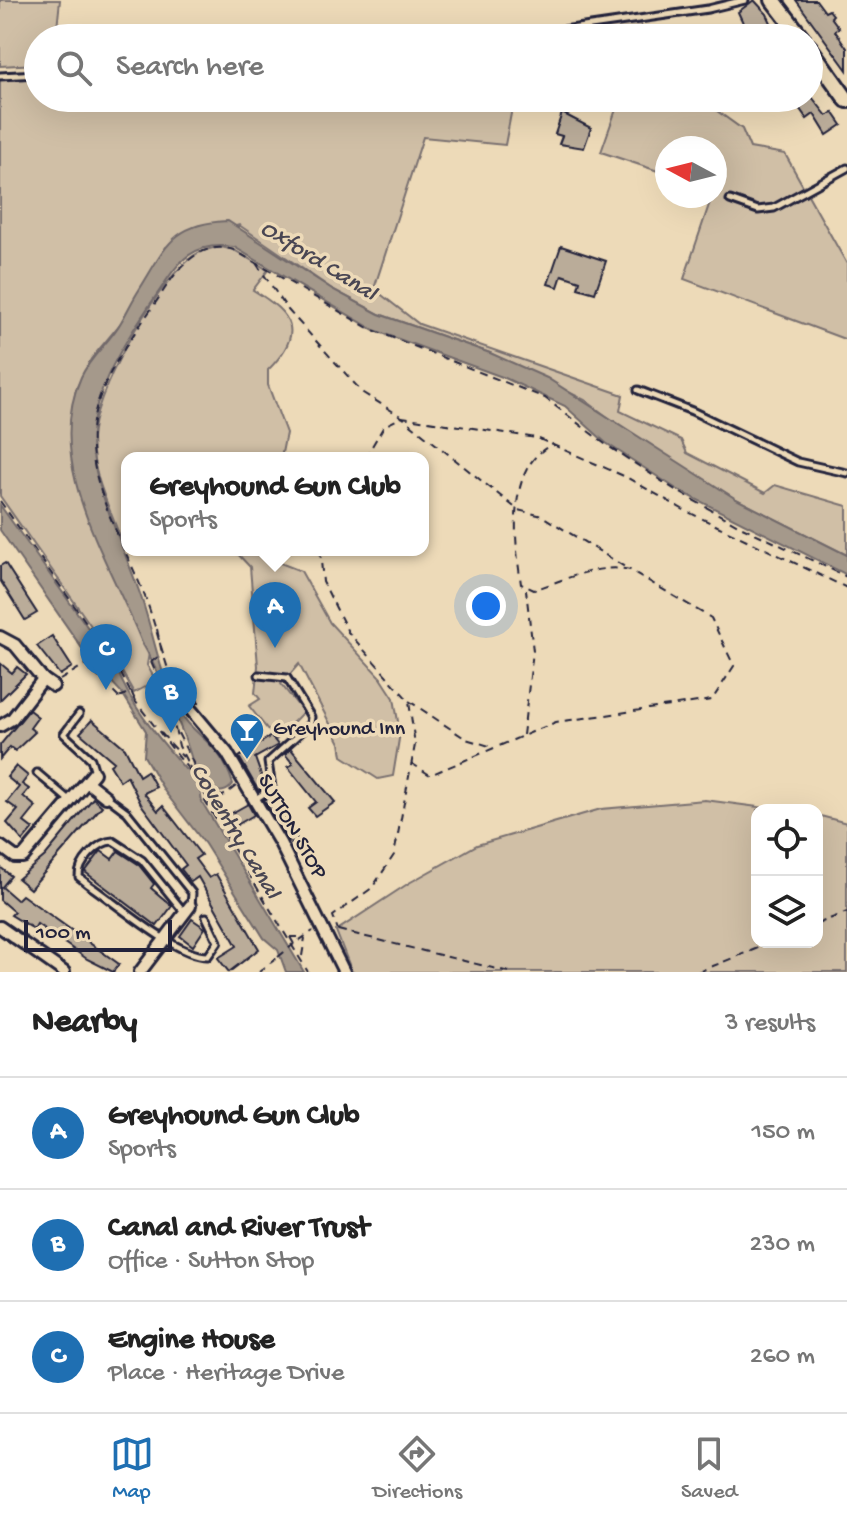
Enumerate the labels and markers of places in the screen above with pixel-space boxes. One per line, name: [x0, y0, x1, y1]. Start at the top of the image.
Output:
pin: A: [249, 582, 301, 648]
pin: C: [80, 624, 132, 690]
pin: B: [145, 667, 197, 733]
bar icon: Greyhound Inn: [228, 711, 266, 761]
place label: Greyhound Inn: [273, 717, 406, 743]

